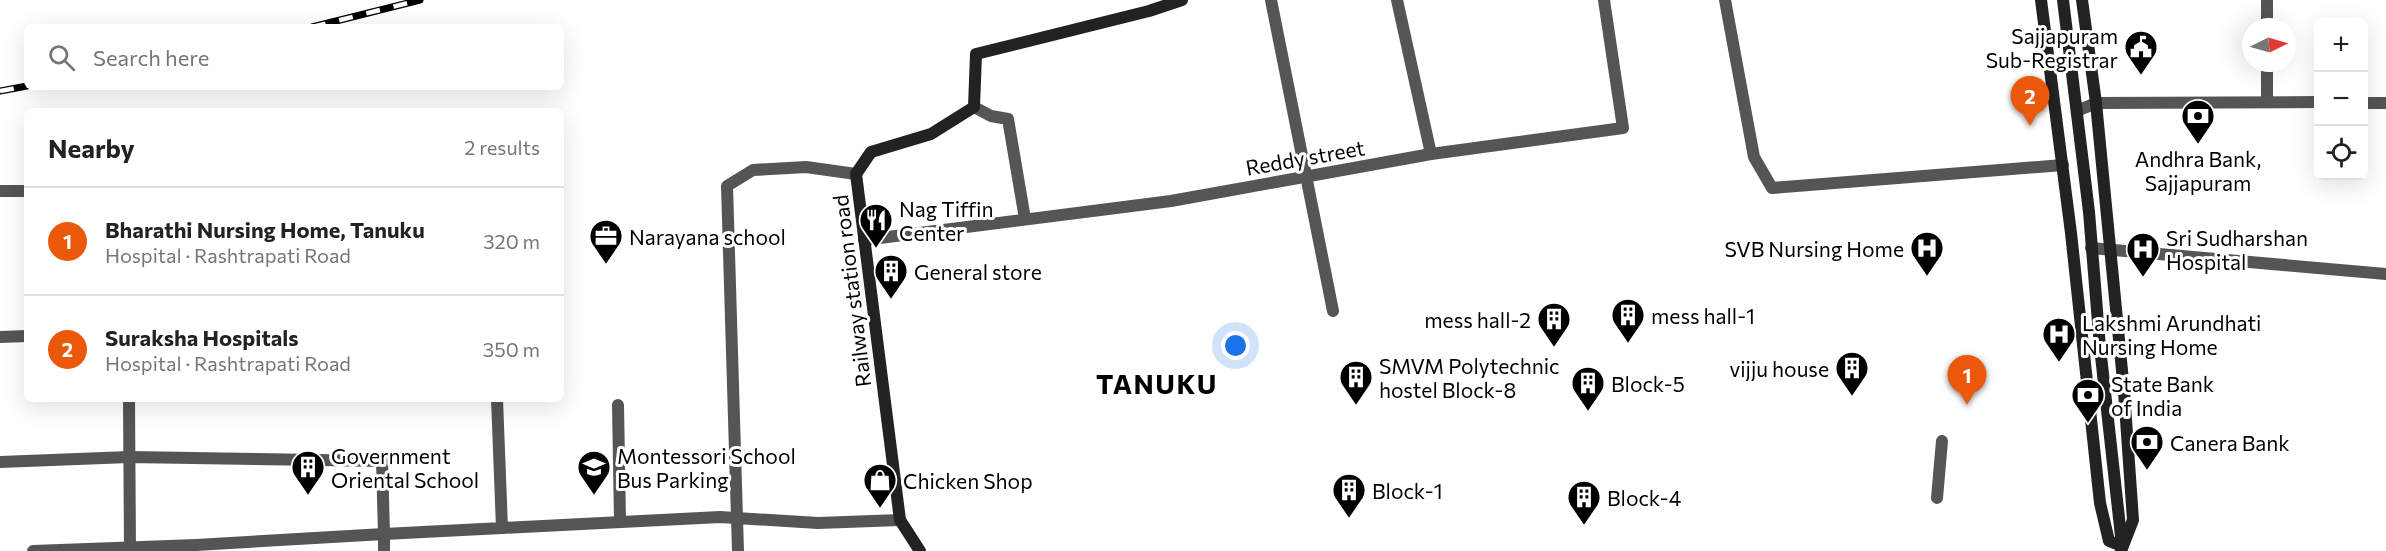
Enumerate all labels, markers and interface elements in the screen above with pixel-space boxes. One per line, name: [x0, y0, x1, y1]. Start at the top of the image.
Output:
north arrow: [2242, 18, 2296, 72]
map controls: [2314, 18, 2368, 180]
button: +: [2314, 18, 2368, 72]
place label: Sajjapuram Sub-Registrar: [1986, 23, 2118, 72]
search box: [24, 24, 564, 90]
public building icon: Sajjapuram Sub-Registrar: [2123, 29, 2159, 76]
icon: search: [45, 41, 78, 74]
text: Search here: [93, 44, 209, 71]
button: −: [2314, 72, 2368, 126]
pin: 2: [2010, 76, 2050, 126]
bank icon: Andhra Bank, Sajjapuram: [2180, 98, 2216, 145]
button: locate: [2314, 126, 2368, 180]
text: Nearby: [48, 132, 135, 163]
street label: Reddy street: [1244, 134, 1366, 180]
text: 2 results: [464, 135, 540, 159]
place label: Andhra Bank, Sajjapuram: [2135, 146, 2261, 195]
street label: Railway station road: [827, 194, 875, 388]
place label: Nag Tiffin Center: [899, 196, 994, 245]
restaurant icon: Nag Tiffin Center: [858, 202, 894, 249]
text: Bharathi Nursing Home, Tanuku: [105, 216, 425, 243]
office icon: Narayana school: [588, 218, 624, 265]
place label: Narayana school: [629, 224, 786, 249]
place label: Sri Sudharshan Hospital: [2166, 225, 2308, 274]
text: 1: [63, 229, 72, 253]
text: 320 m: [483, 229, 540, 253]
hospital icon: SVB Nursing Home: [1909, 230, 1945, 277]
hospital icon: Sri Sudharshan Hospital: [2125, 231, 2161, 278]
place label: SVB Nursing Home: [1724, 236, 1904, 261]
text: Hospital · Rashtrapati Road: [105, 243, 351, 267]
building icon: General store: [873, 253, 909, 300]
place label: General store: [914, 259, 1042, 284]
building icon: mess hall-1: [1610, 297, 1646, 344]
building icon: mess hall-2: [1536, 301, 1572, 348]
place label: mess hall-1: [1651, 303, 1755, 328]
place label: mess hall-2: [1424, 307, 1531, 332]
place label: Lakshmi Arundhati Nursing Home: [2082, 310, 2262, 359]
hospital icon: Lakshmi Arundhati Nursing Home: [2041, 316, 2077, 363]
text: Suraksha Hospitals: [105, 324, 299, 351]
your location: [1221, 331, 1250, 360]
text: 2: [62, 337, 73, 361]
text: 350 m: [483, 337, 540, 361]
building icon: vijju house: [1834, 350, 1870, 397]
text: Hospital · Rashtrapati Road: [105, 351, 351, 375]
place label: SMVM Polytechnic hostel Block-8: [1379, 353, 1560, 402]
place label: vijju house: [1729, 356, 1829, 381]
pin: 1: [1948, 356, 1986, 405]
building icon: SMVM Polytechnic hostel Block-8: [1338, 359, 1374, 406]
building icon: Block-5: [1570, 365, 1606, 412]
district label: TANUKU: [1096, 367, 1218, 400]
place label: Block-5: [1611, 371, 1685, 396]
place label: State Bank of India: [2111, 371, 2214, 420]
bank icon: State Bank of India: [2070, 377, 2106, 424]
bank icon: Canera Bank: [2129, 424, 2165, 471]
place label: Canera Bank: [2170, 430, 2290, 455]
place label: Government Oriental School: [331, 443, 479, 492]
place label: Montessori School Bus Parking: [617, 443, 796, 492]
building icon: Government Oriental School: [290, 449, 326, 496]
school or university icon: Montessori School Bus Parking: [576, 449, 612, 496]
shop icon: Chicken Shop: [862, 462, 898, 509]
place label: Chicken Shop: [903, 468, 1033, 493]
building icon: Block-1: [1331, 472, 1367, 519]
place label: Block-1: [1372, 478, 1443, 503]
building icon: Block-4: [1566, 479, 1602, 526]
place label: Block-4: [1607, 485, 1682, 510]

